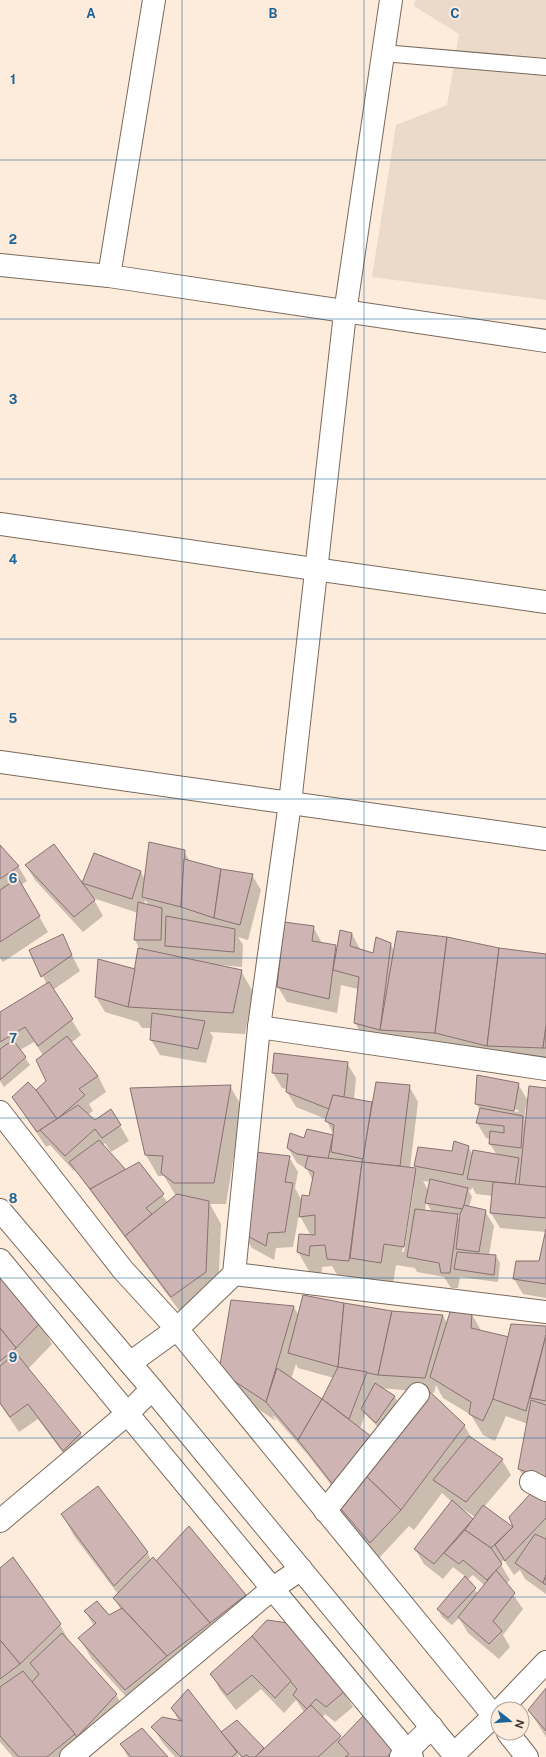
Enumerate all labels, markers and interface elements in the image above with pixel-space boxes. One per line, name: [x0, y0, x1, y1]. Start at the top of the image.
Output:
text: A: [86, 6, 96, 21]
text: B: [269, 6, 278, 21]
text: C: [450, 6, 460, 21]
text: 1: [10, 72, 16, 87]
text: 2: [9, 232, 17, 247]
text: 3: [9, 392, 18, 407]
text: 4: [9, 552, 18, 567]
text: 5: [9, 711, 18, 726]
text: 6: [9, 871, 18, 886]
text: 7: [9, 1031, 17, 1046]
text: 8: [9, 1191, 18, 1206]
text: 9: [9, 1350, 17, 1365]
north arrow: [490, 1701, 530, 1741]
text: N: [513, 1718, 527, 1730]

